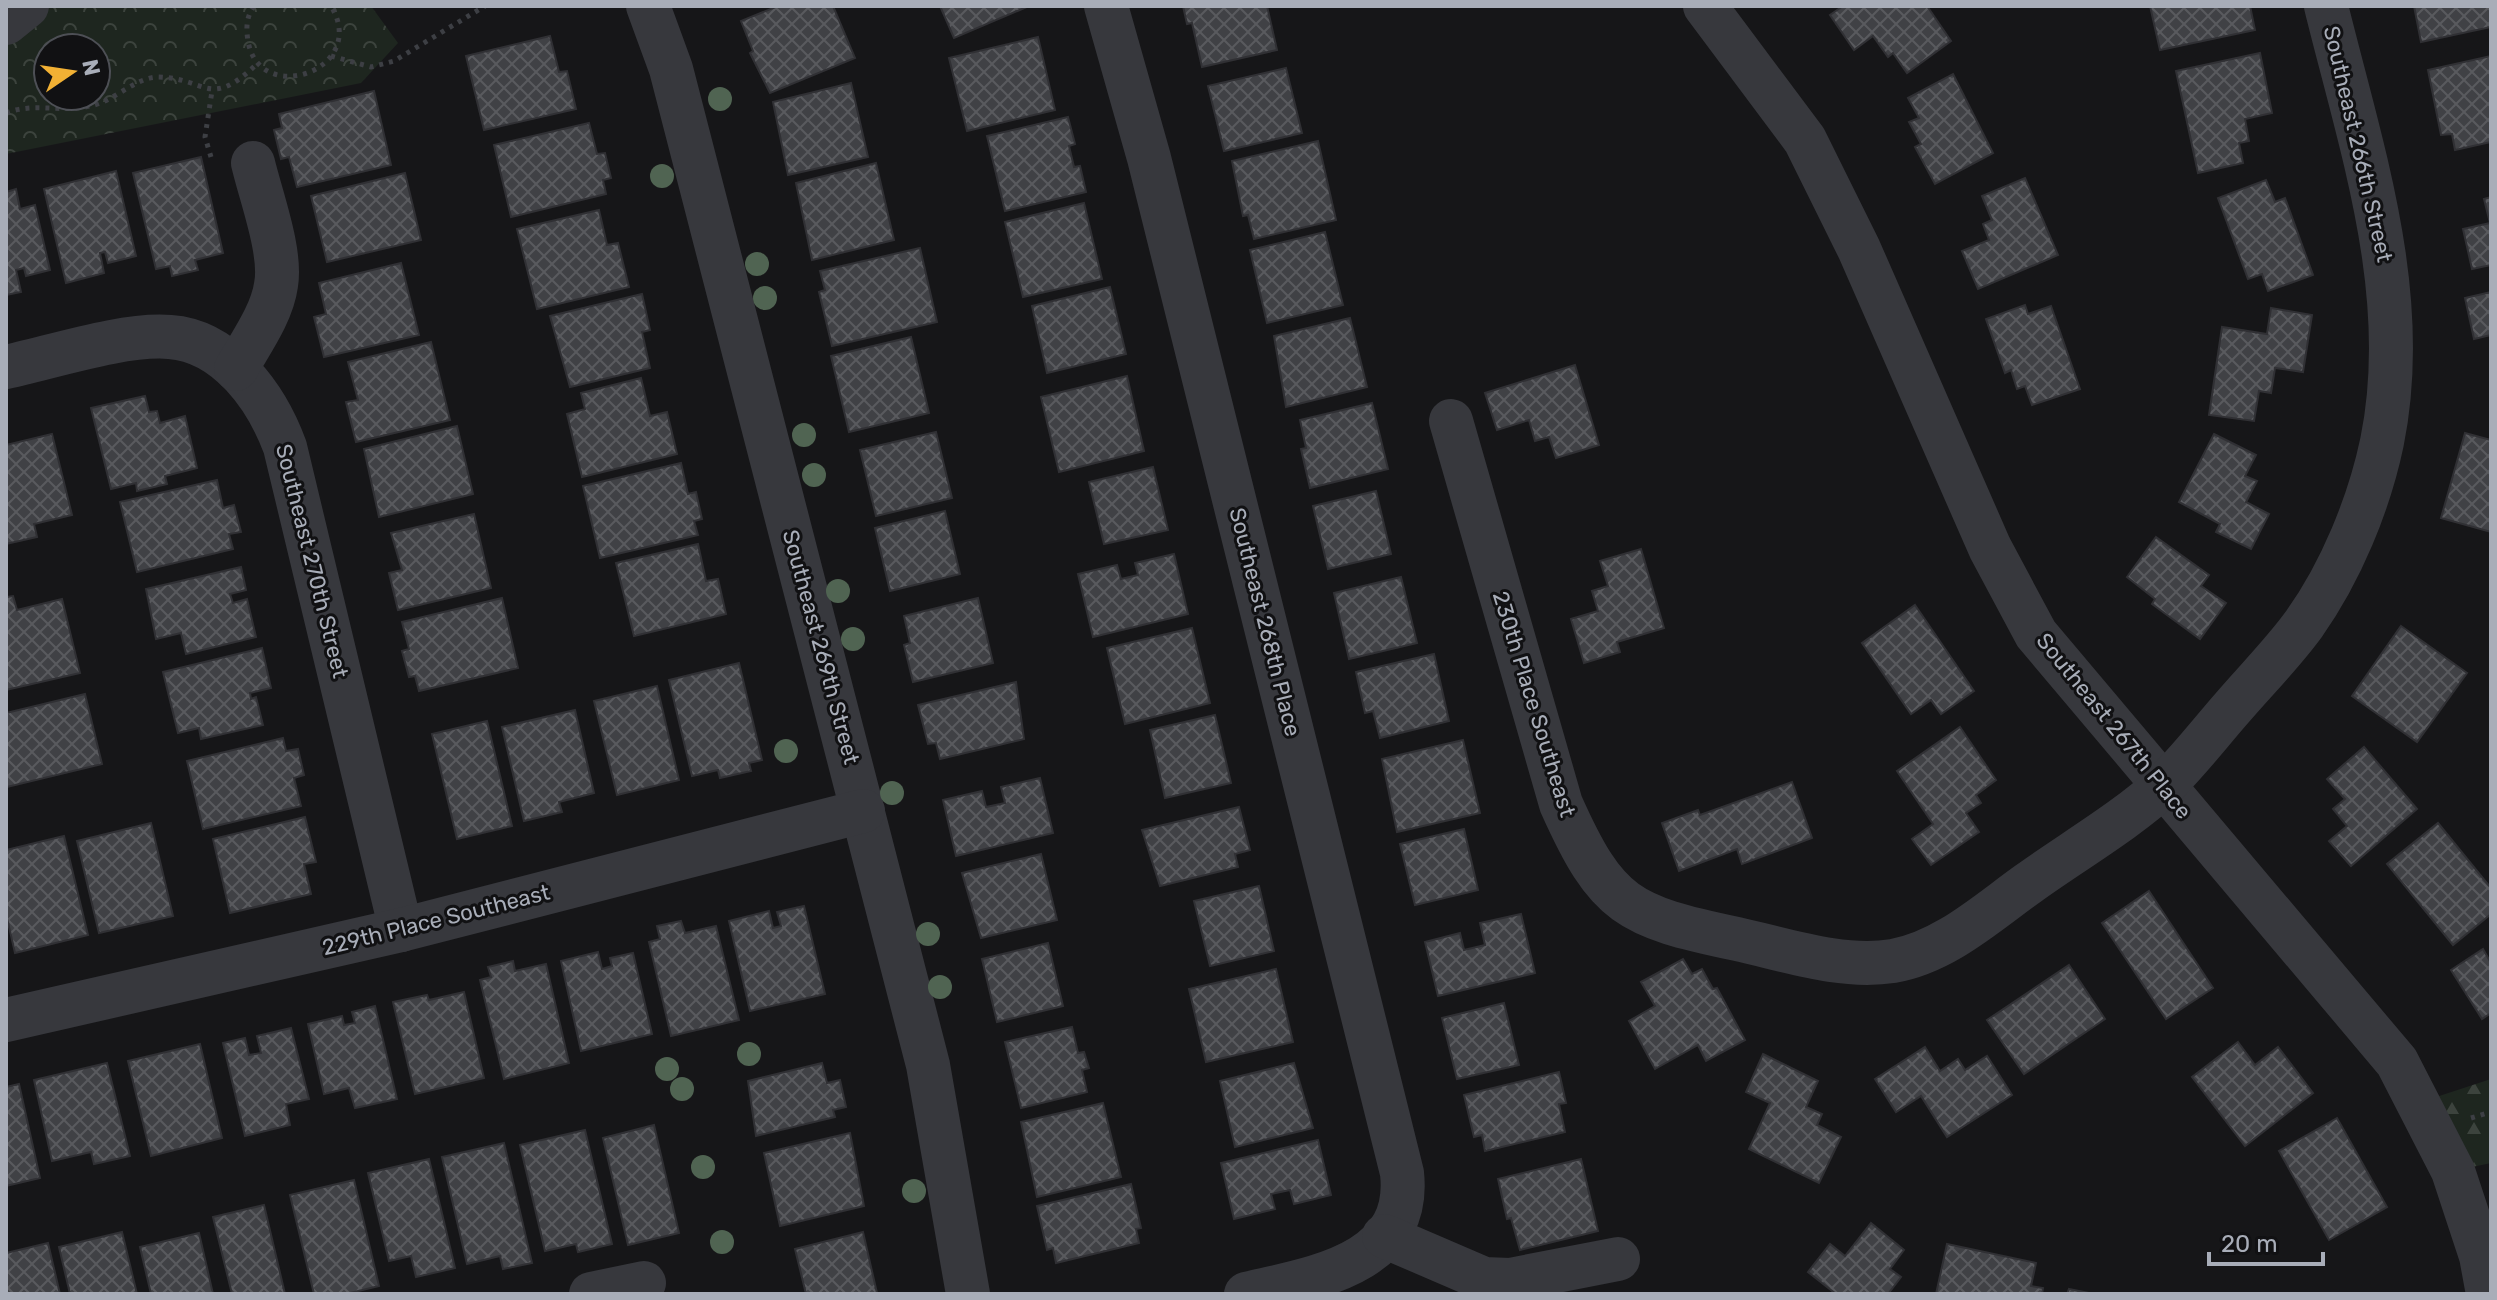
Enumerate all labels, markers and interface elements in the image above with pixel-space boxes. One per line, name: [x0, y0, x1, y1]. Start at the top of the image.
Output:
street label: Southeast 266th Street: [2318, 23, 2398, 265]
north arrow: [32, 32, 112, 112]
text: N: [76, 57, 106, 78]
street label: Southeast 270th Street: [270, 441, 354, 681]
street label: Southeast 268th Place: [1223, 505, 1307, 739]
street label: Southeast 269th Street: [777, 527, 865, 767]
street label: 230th Place Southeast: [1487, 588, 1581, 821]
street label: Southeast 267th Place: [2031, 628, 2197, 824]
street label: 229th Place Southeast: [319, 879, 553, 961]
scale bar: [2209, 1216, 2323, 1266]
text: 20 m: [2221, 1230, 2278, 1258]

